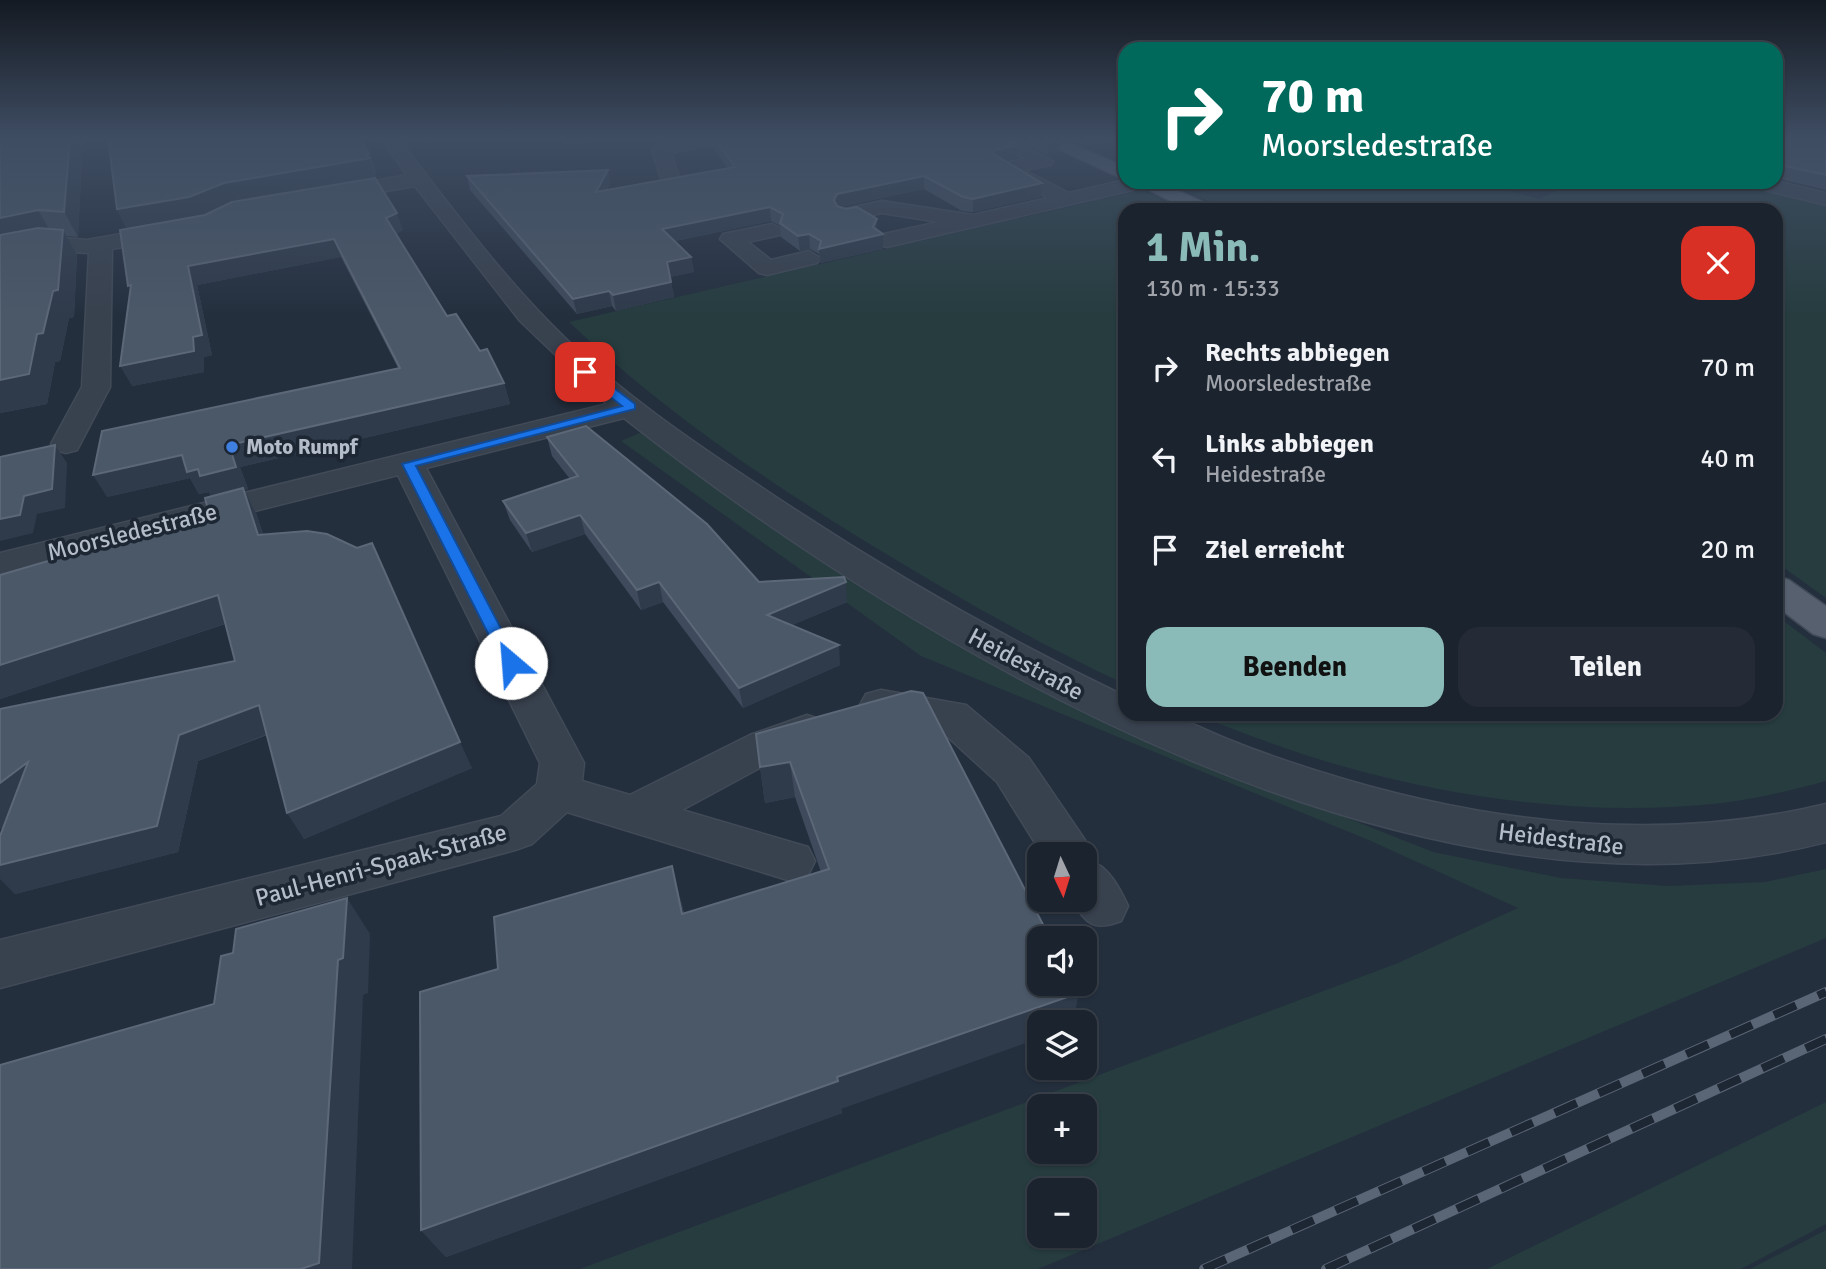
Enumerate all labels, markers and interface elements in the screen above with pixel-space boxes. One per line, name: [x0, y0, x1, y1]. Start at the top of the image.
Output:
text: 70 m: [1261, 66, 1364, 126]
icon: right: [1146, 70, 1237, 161]
text: Moorsledestraße: [1261, 126, 1493, 165]
text: 1 Min.: [1146, 222, 1260, 273]
button: close: [1681, 226, 1755, 300]
text: 130 m · 15:33: [1146, 274, 1280, 303]
text: Rechts abbiegen: [1205, 337, 1390, 369]
pin: [555, 342, 615, 402]
icon: right: [1146, 349, 1184, 387]
text: 70 m: [1700, 352, 1755, 384]
icon: arrive: [566, 353, 604, 391]
text: Moorsledestraße: [1205, 369, 1372, 398]
text: Links abbiegen: [1205, 428, 1374, 460]
place label: Moto Rumpf: [246, 434, 359, 460]
marker: Moto Rumpf: [224, 439, 240, 455]
icon: left: [1146, 440, 1184, 478]
text: 40 m: [1700, 443, 1755, 475]
text: Heidestraße: [1205, 460, 1326, 489]
street label: Moorsledestraße: [44, 496, 220, 568]
icon: arrive: [1146, 531, 1184, 569]
text: Ziel erreicht: [1205, 534, 1345, 566]
text: 20 m: [1700, 534, 1755, 566]
street label: Heidestraße: [963, 621, 1089, 707]
position arrow: [474, 626, 548, 700]
button: Beenden: [1146, 627, 1444, 707]
button: Teilen: [1458, 627, 1755, 707]
street label: Heidestraße: [1497, 816, 1625, 862]
street label: Paul-Henri-Spaak-Straße: [252, 817, 510, 913]
north arrow: [1027, 842, 1097, 912]
map controls: [1027, 842, 1097, 1248]
button: sound: [1027, 926, 1097, 996]
button: layers: [1027, 1010, 1097, 1080]
button: +: [1027, 1094, 1097, 1164]
button: −: [1027, 1178, 1097, 1248]

